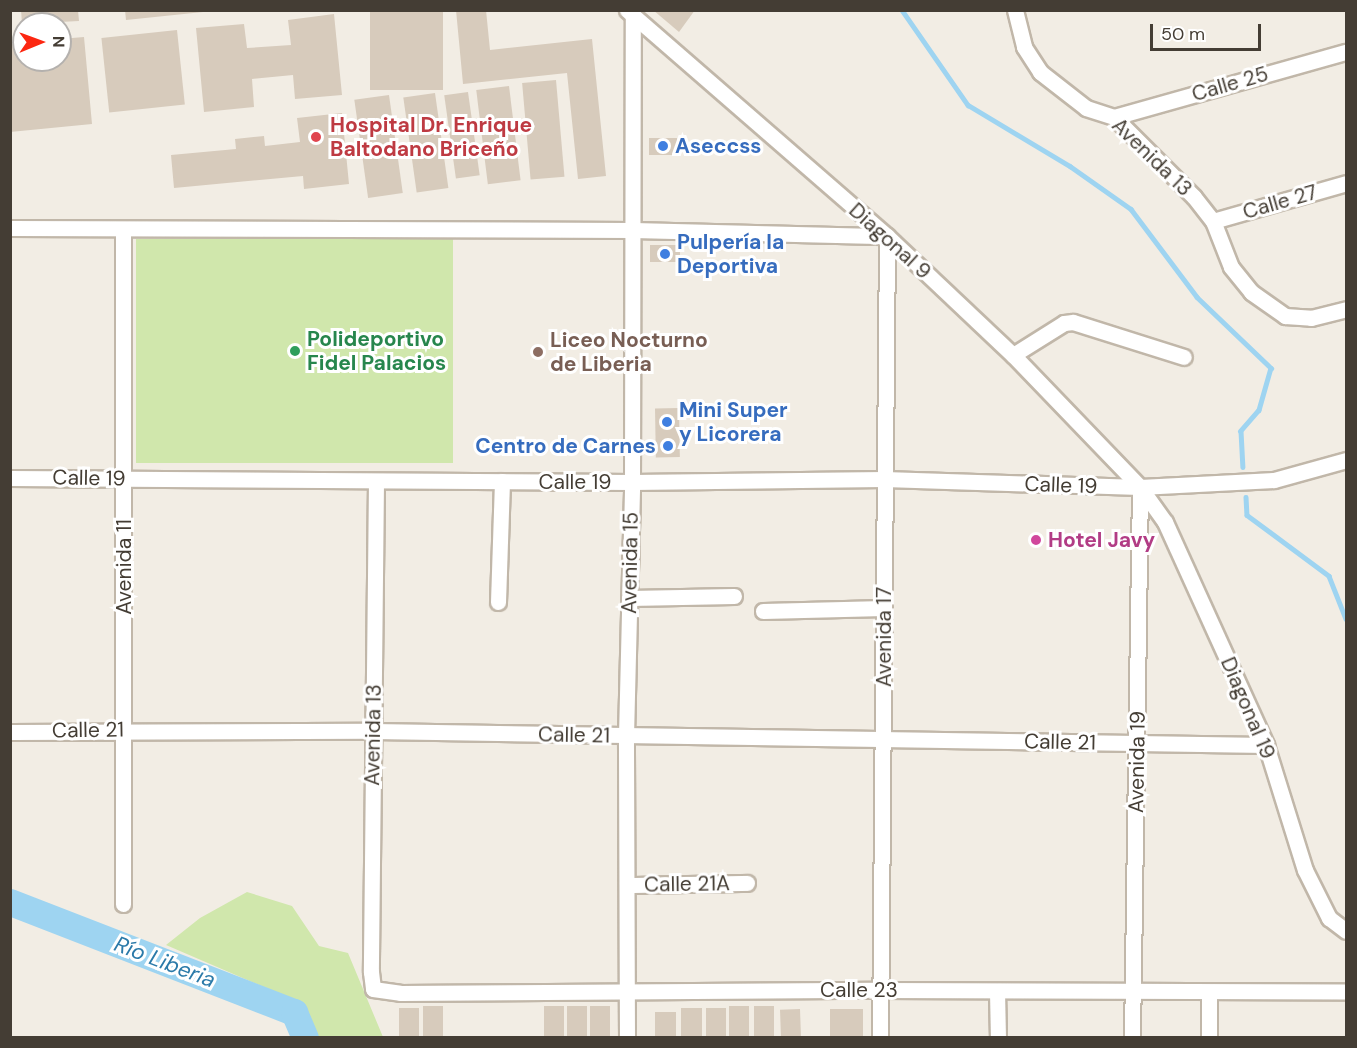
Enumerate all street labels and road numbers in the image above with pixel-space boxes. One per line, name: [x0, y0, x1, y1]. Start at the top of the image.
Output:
street label: Calle 25: [1189, 61, 1271, 107]
street label: Avenida 13: [1107, 113, 1197, 201]
street label: Calle 27: [1240, 179, 1320, 225]
street label: Diagonal 9: [844, 198, 936, 284]
street label: Calle 19: [52, 465, 126, 491]
street label: Calle 19: [538, 469, 612, 495]
street label: Calle 19: [1024, 471, 1098, 499]
street label: Avenida 15: [617, 512, 643, 614]
street label: Avenida 11: [111, 519, 137, 615]
street label: Avenida 17: [871, 587, 897, 687]
street label: Diagonal 19: [1215, 653, 1281, 763]
street label: Avenida 13: [360, 684, 386, 786]
street label: Avenida 19: [1124, 711, 1150, 813]
street label: Calle 21: [52, 717, 124, 743]
street label: Calle 21: [538, 722, 610, 748]
street label: Calle 21: [1024, 729, 1096, 755]
street label: Calle 21A: [644, 871, 730, 897]
street label: Calle 23: [820, 977, 898, 1003]

